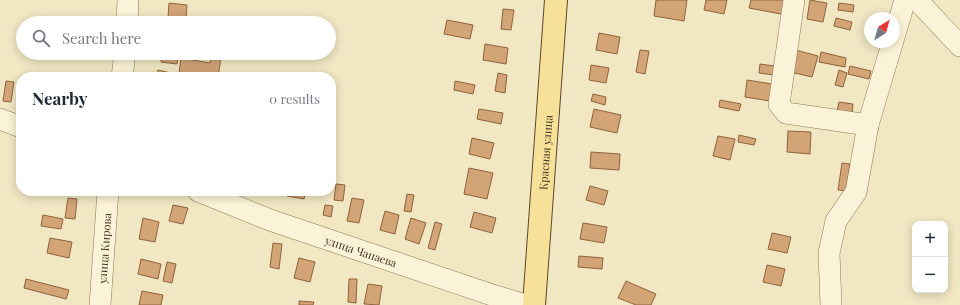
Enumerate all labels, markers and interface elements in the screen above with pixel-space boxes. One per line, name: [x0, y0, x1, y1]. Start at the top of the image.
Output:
north arrow: [864, 12, 900, 48]
search box: [16, 16, 336, 60]
icon: search: [30, 27, 52, 49]
text: Search here: [62, 28, 141, 48]
text: Nearby: [32, 87, 87, 109]
text: 0 results: [269, 90, 320, 107]
street label: Красная улица: [535, 114, 555, 190]
street label: улица Кирова: [94, 212, 114, 285]
map controls: [912, 221, 948, 293]
button: +: [912, 221, 948, 257]
street label: улица Чапаева: [323, 231, 400, 270]
button: −: [912, 257, 948, 293]

